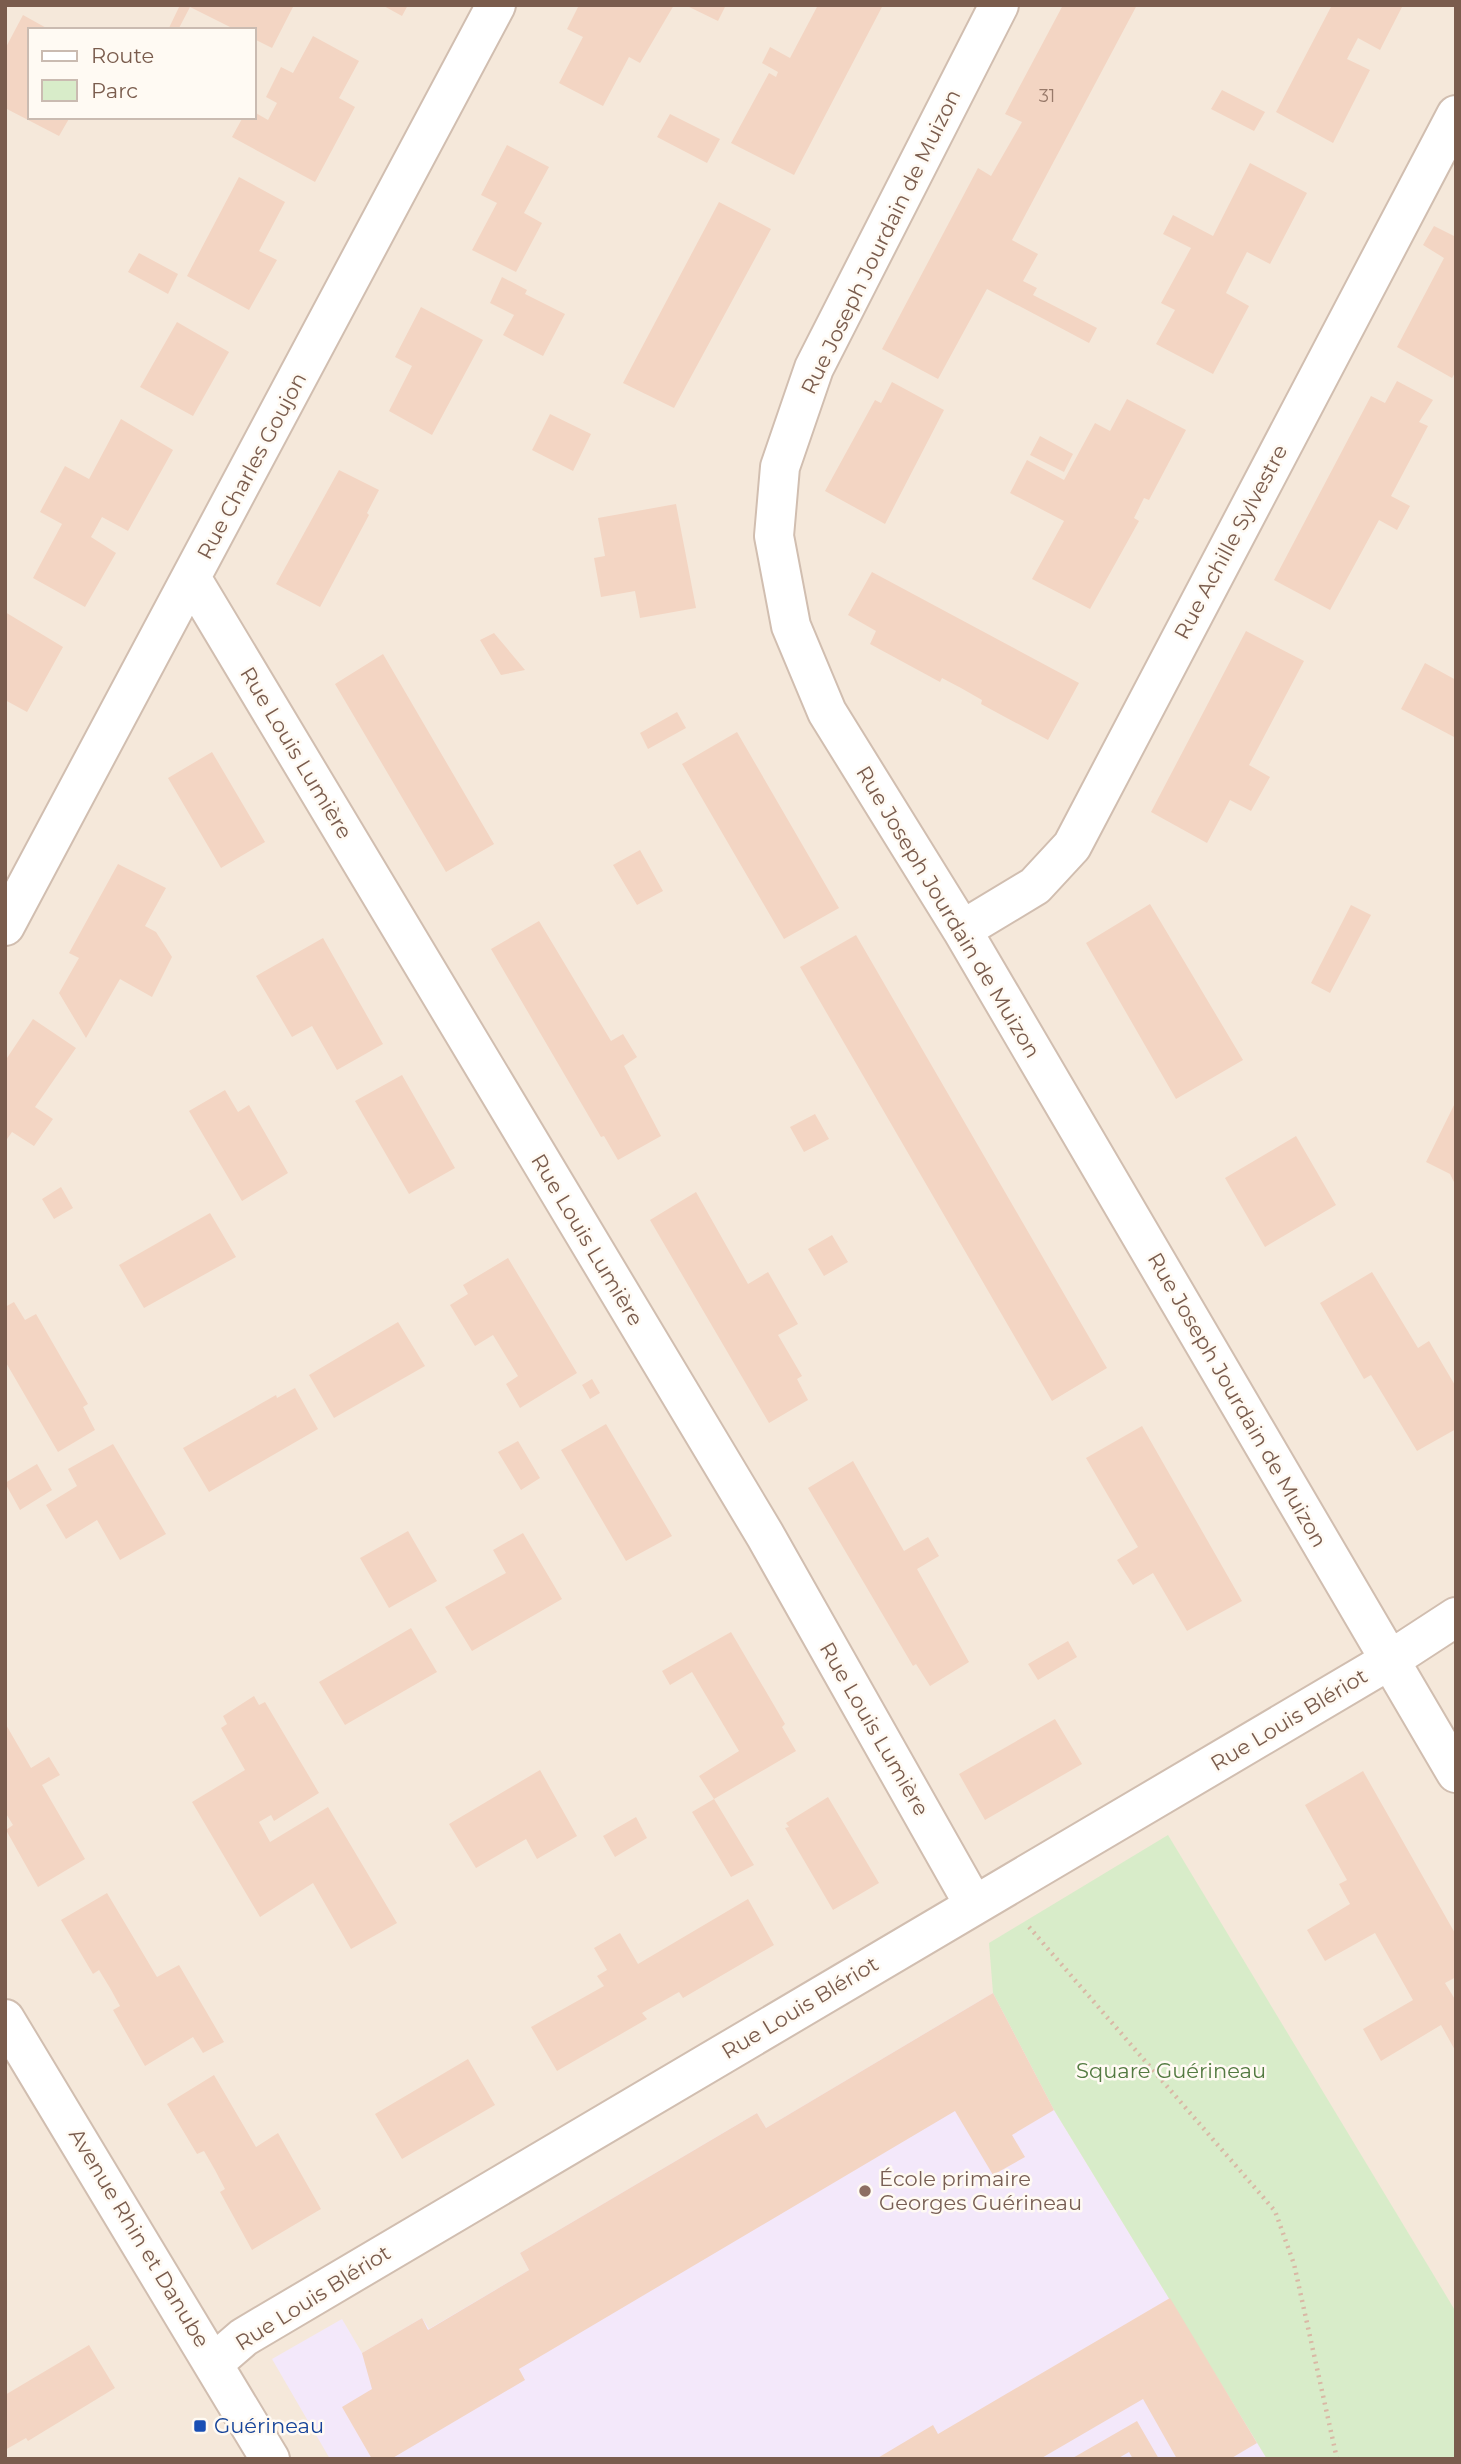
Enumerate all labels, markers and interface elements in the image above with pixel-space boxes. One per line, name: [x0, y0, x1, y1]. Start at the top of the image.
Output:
legend: [28, 28, 256, 119]
text: Route: [91, 43, 154, 68]
text: Parc: [91, 78, 138, 103]
street label: Rue Joseph Jourdain de Muizon: [796, 85, 965, 398]
house number: 31: [1039, 85, 1055, 107]
street label: Rue Charles Goujon: [192, 368, 311, 563]
street label: Rue Achille Sylvestre: [1169, 440, 1292, 643]
street label: Rue Louis Lumière: [235, 662, 358, 843]
street label: Rue Joseph Jourdain de Muizon: [851, 761, 1046, 1062]
street label: Rue Louis Lumière: [526, 1149, 649, 1330]
street label: Rue Joseph Jourdain de Muizon: [1143, 1248, 1332, 1552]
street label: Rue Louis Lumière: [815, 1638, 934, 1820]
street label: Rue Louis Blériot: [1206, 1663, 1372, 1776]
street label: Rue Louis Blériot: [717, 1951, 883, 2064]
park label: Square Guérineau: [1076, 2058, 1266, 2083]
street label: Avenue Rhin et Danube: [64, 2124, 215, 2352]
place label: École primaire Georges Guérineau: [879, 2166, 1082, 2215]
marker: École primaire Georges Guérineau: [857, 2183, 873, 2199]
street label: Rue Louis Blériot: [231, 2240, 395, 2355]
place label: Guérineau: [214, 2413, 324, 2438]
marker: Guérineau: [192, 2418, 208, 2434]

